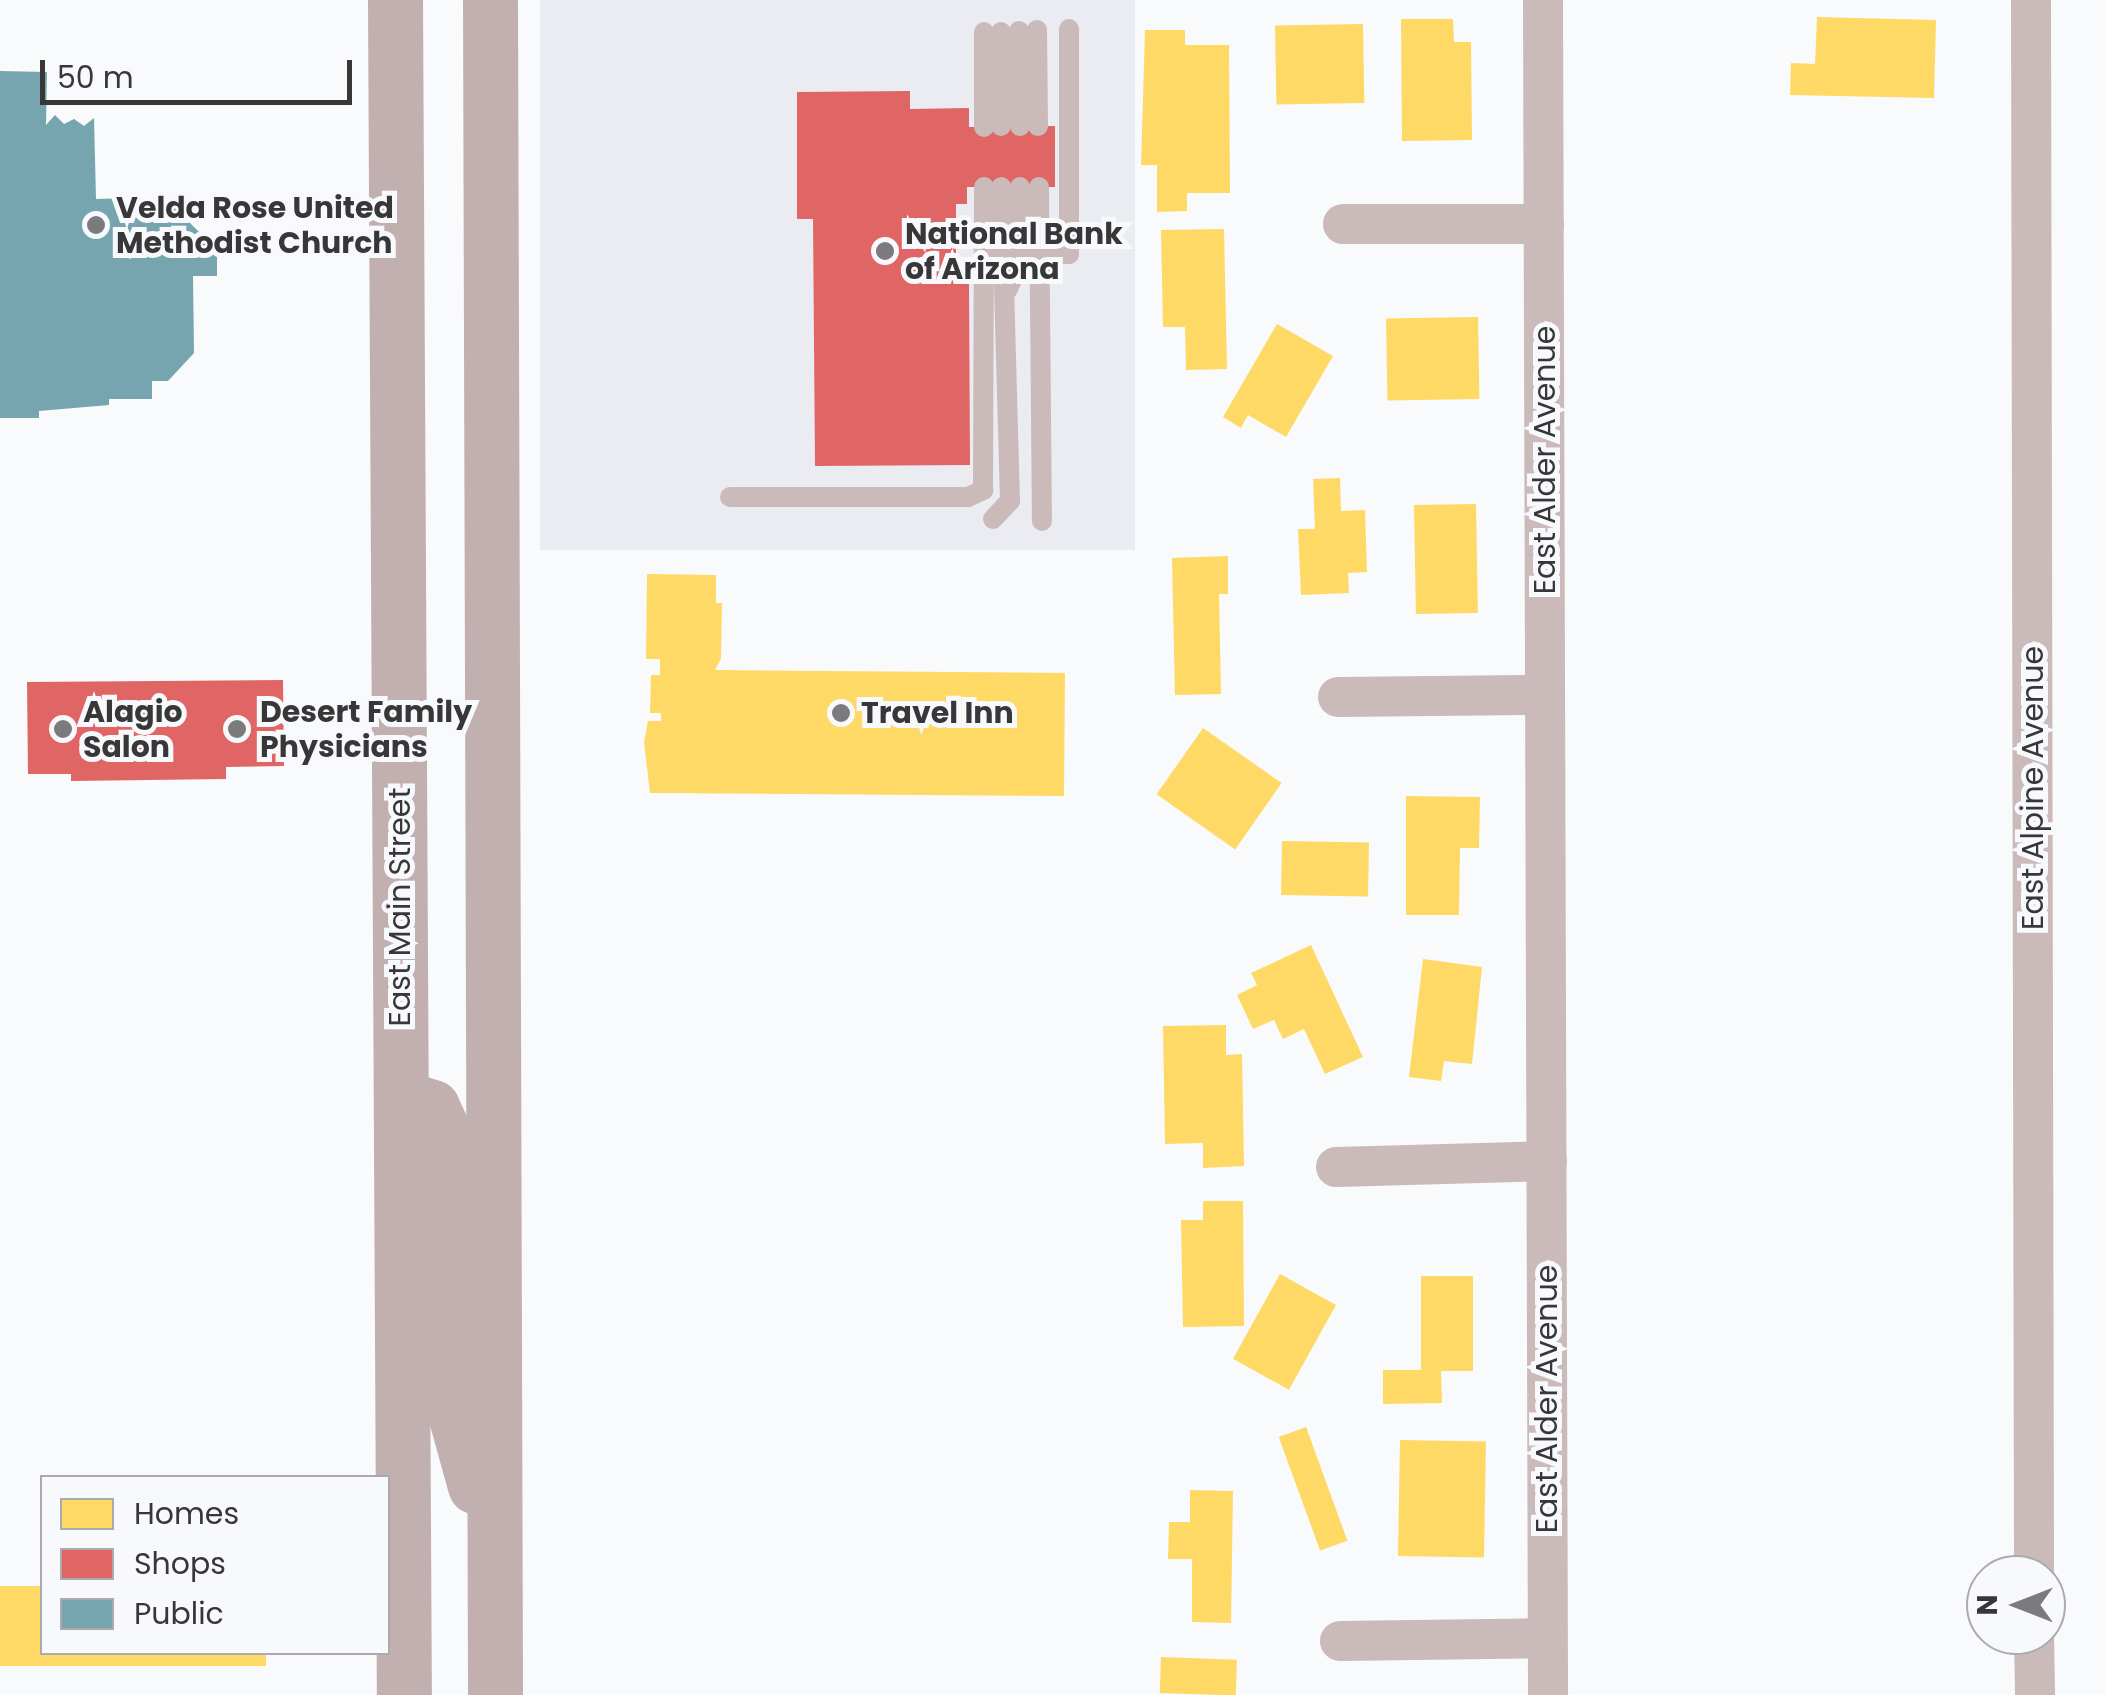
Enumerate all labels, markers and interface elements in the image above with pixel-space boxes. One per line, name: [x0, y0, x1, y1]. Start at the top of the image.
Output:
scale bar: [45, 40, 358, 102]
text: 50 m: [57, 56, 134, 99]
place label: Velda Rose United Methodist Church: [116, 190, 394, 260]
marker: Velda Rose United Methodist Church: [85, 214, 107, 236]
place label: National Bank of Arizona: [905, 216, 1123, 286]
marker: National Bank of Arizona: [874, 240, 896, 262]
street label: East Alder Avenue: [1527, 326, 1563, 594]
street label: East Alpine Avenue: [2015, 646, 2051, 930]
place label: Alagio Salon: [83, 694, 183, 764]
place label: Desert Family Physicians: [260, 694, 472, 764]
place label: Travel Inn: [861, 695, 1014, 731]
marker: Travel Inn: [830, 702, 852, 724]
marker: Desert Family Physicians: [224, 716, 250, 742]
marker: Alagio Salon: [52, 718, 74, 740]
street label: East Main Street: [382, 788, 418, 1026]
street label: East Alder Avenue: [1529, 1265, 1565, 1533]
legend: [40, 1475, 390, 1655]
text: Homes: [134, 1492, 239, 1535]
text: Shops: [134, 1542, 226, 1585]
north arrow: [1966, 1555, 2066, 1655]
text: Public: [134, 1592, 224, 1635]
text: N: [1968, 1594, 2007, 1616]

